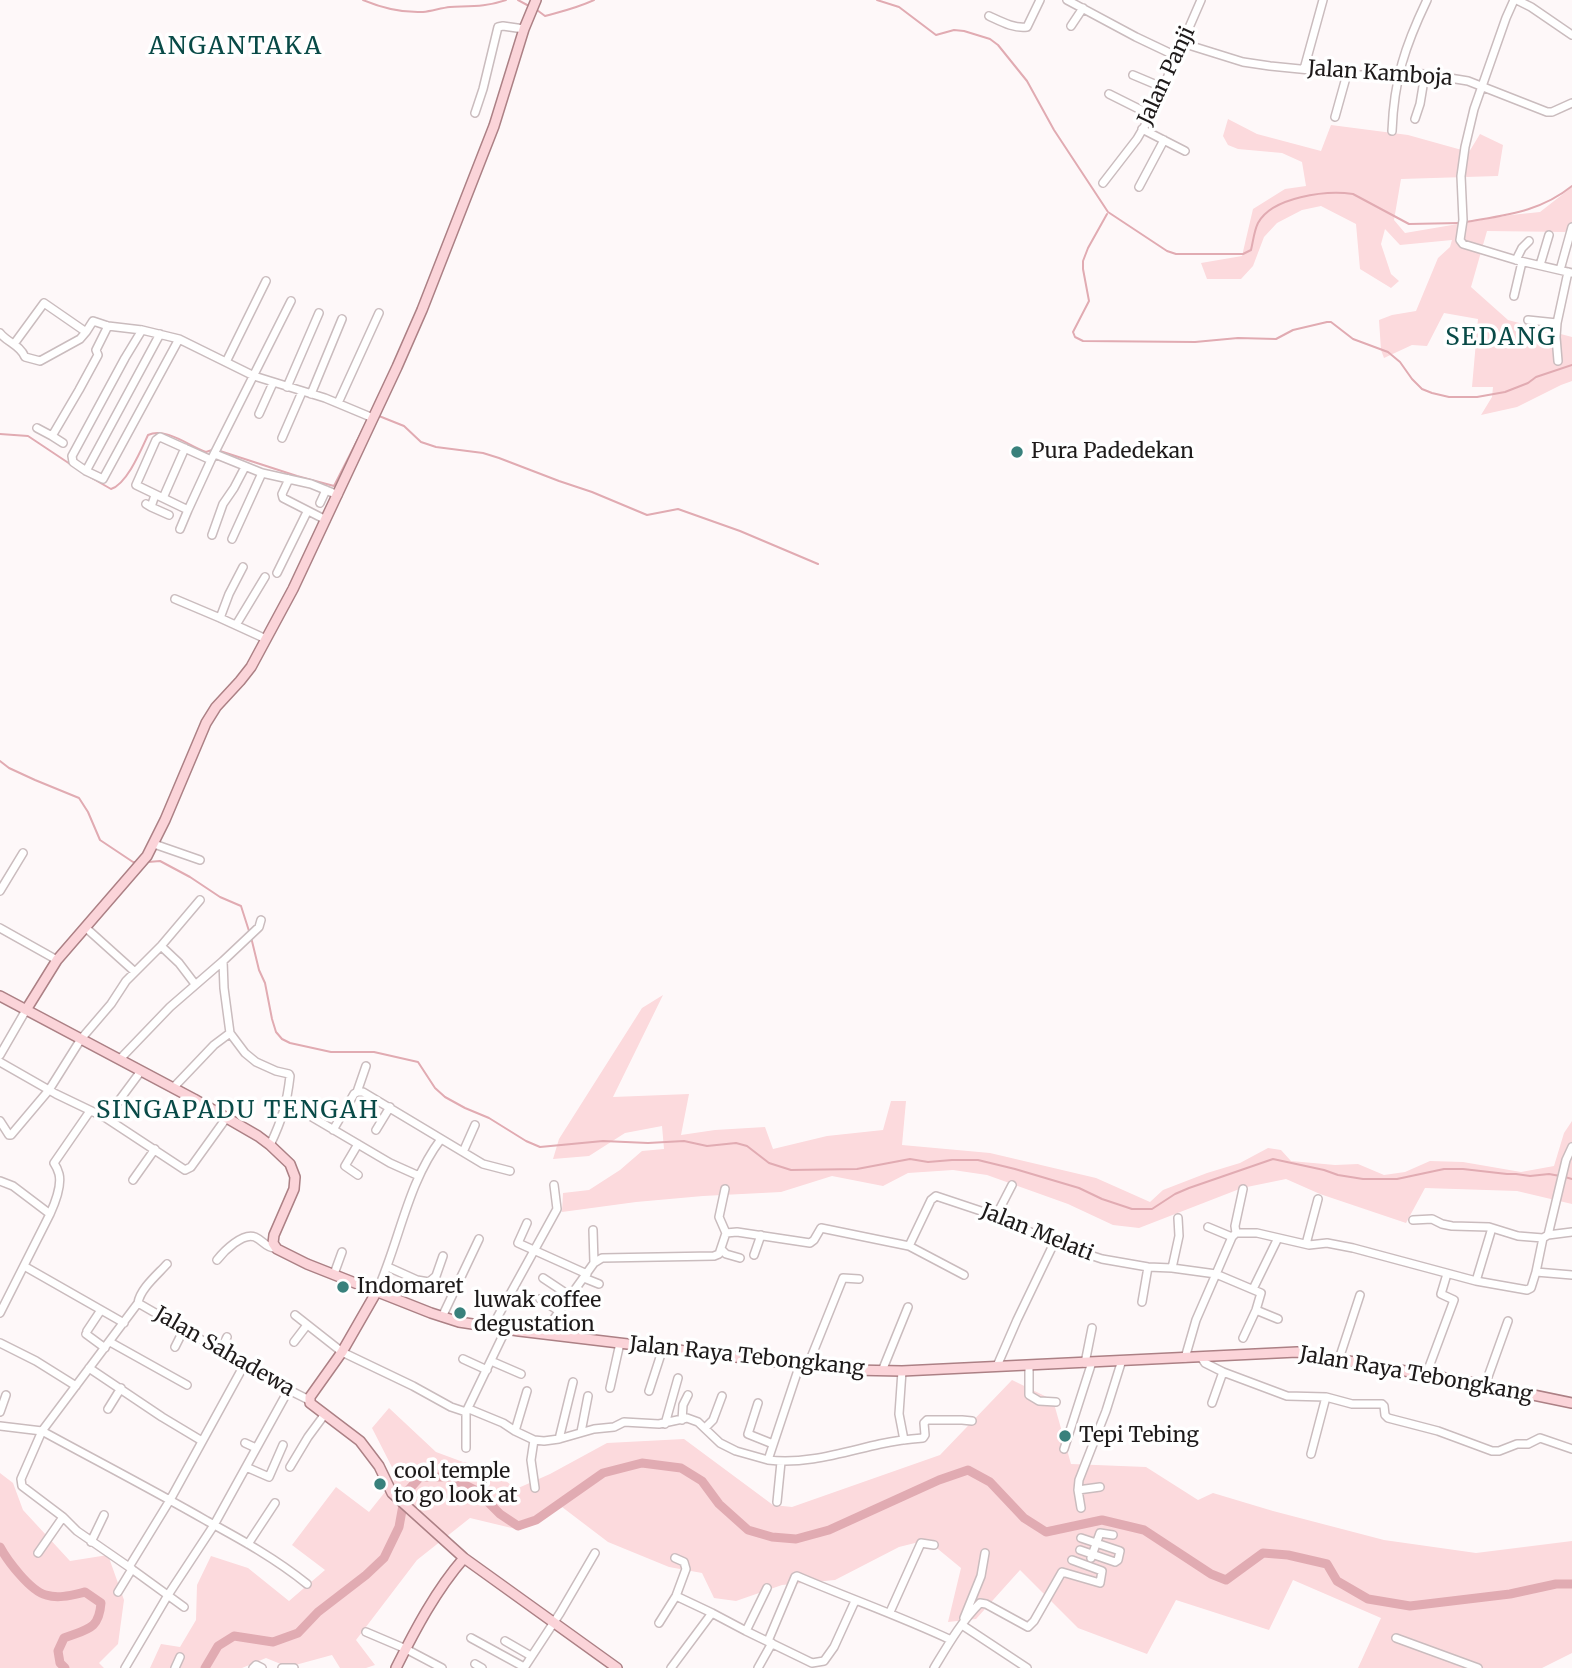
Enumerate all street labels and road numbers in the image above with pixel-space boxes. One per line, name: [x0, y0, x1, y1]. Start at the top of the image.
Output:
street label: Jalan Panji: [1133, 23, 1201, 129]
street label: Jalan Kamboja: [1307, 56, 1453, 92]
street label: Jalan Melati: [977, 1199, 1097, 1267]
street label: Jalan Sahadewa: [150, 1302, 298, 1402]
street label: Jalan Raya Tebongkang: [628, 1332, 866, 1382]
street label: Jalan Raya Tebongkang: [1297, 1342, 1535, 1408]

